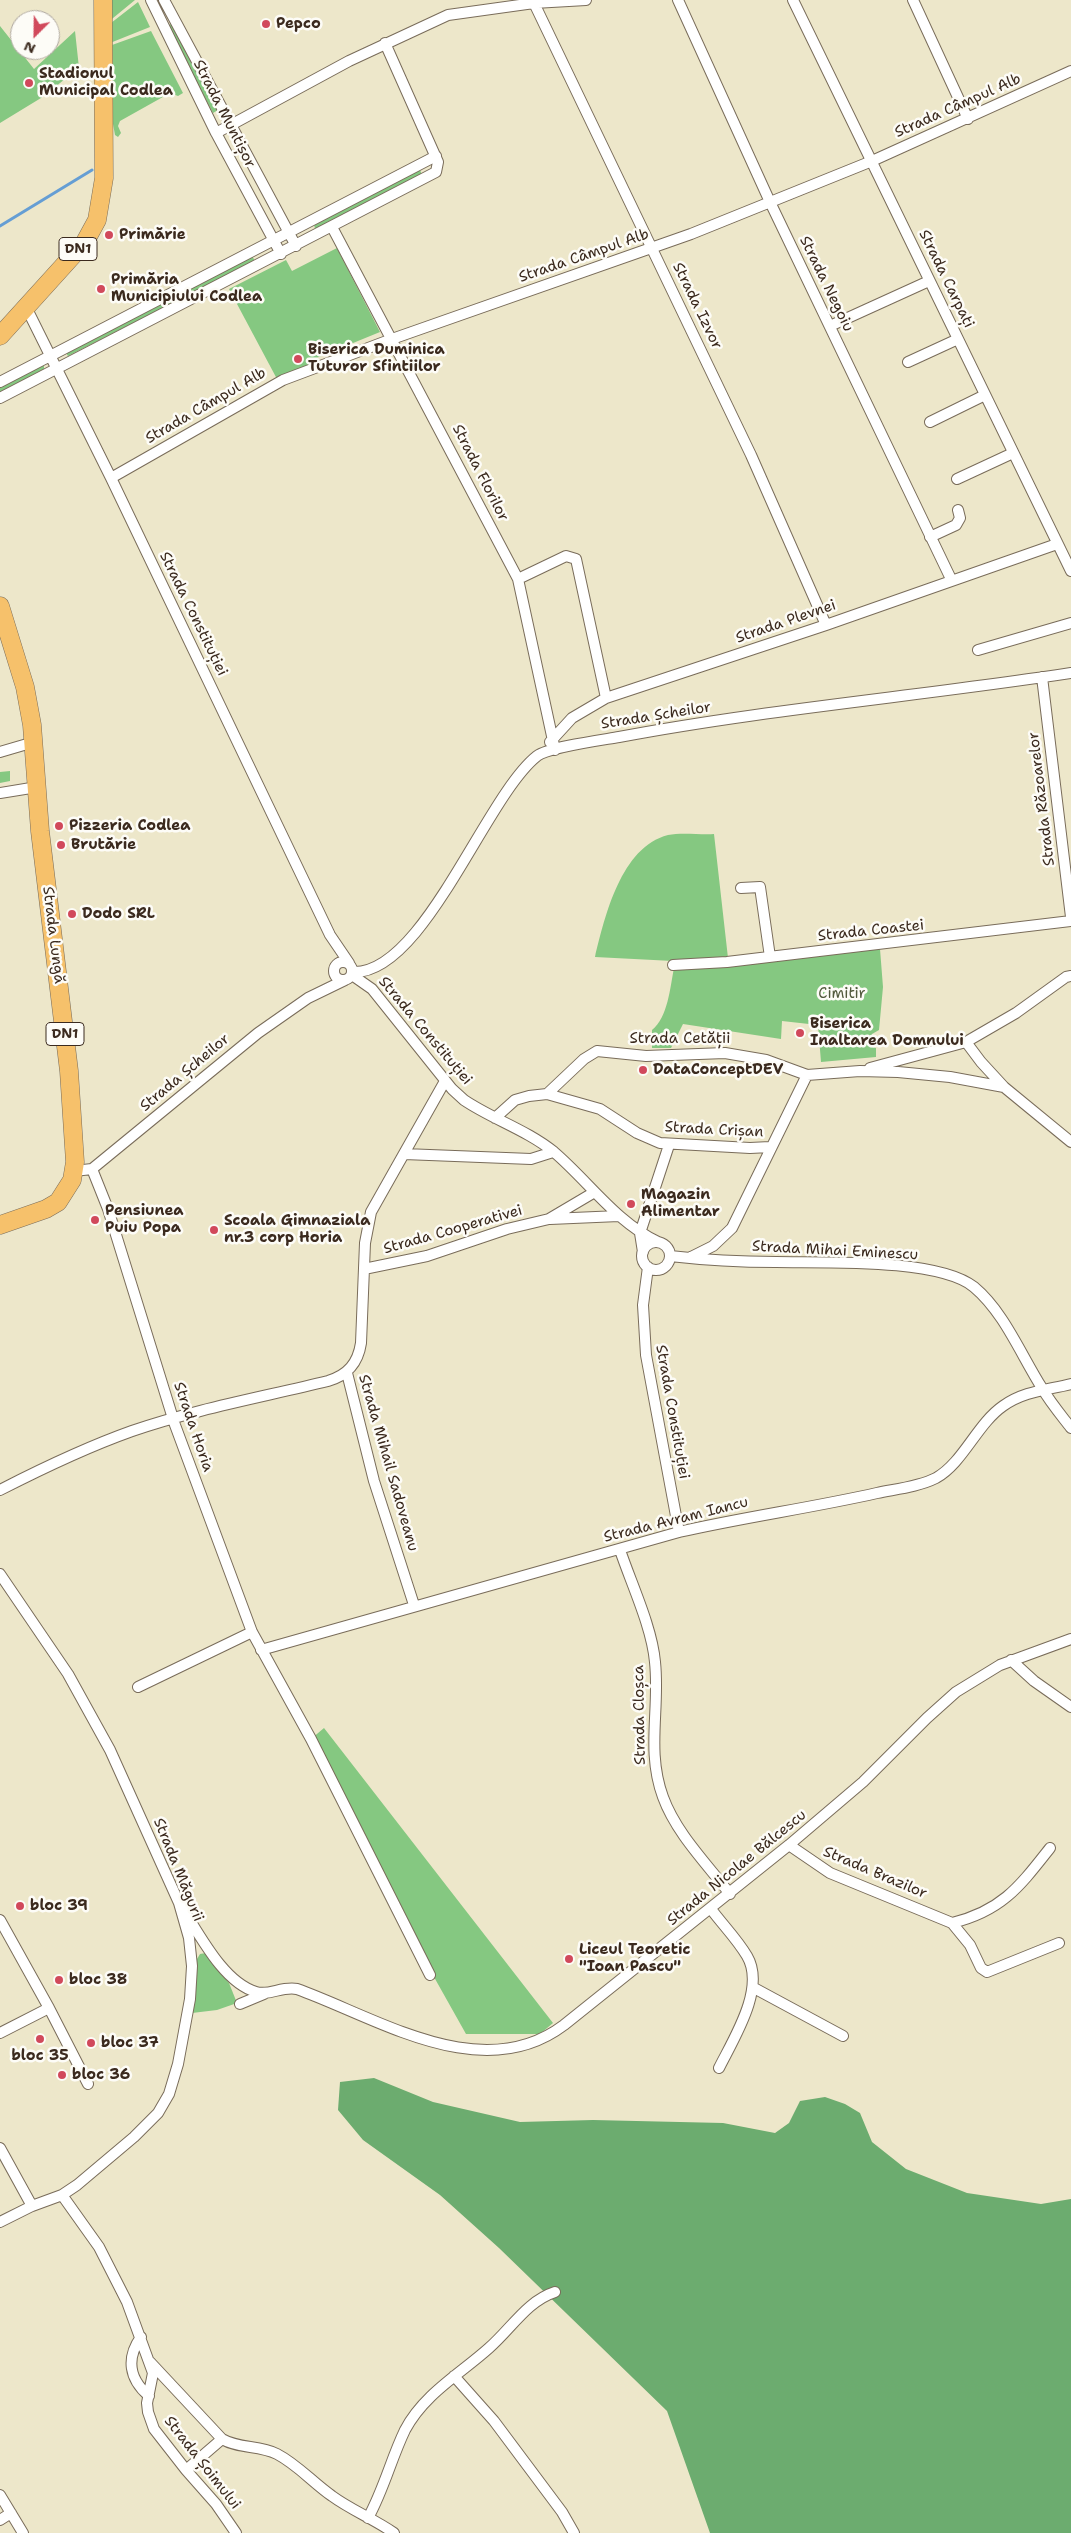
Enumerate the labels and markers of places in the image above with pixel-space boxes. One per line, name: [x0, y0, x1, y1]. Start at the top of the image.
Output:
place label: Pepco: [276, 15, 321, 33]
marker: Pepco: [260, 18, 272, 30]
place label: Stadionul Municipal Codlea: [39, 65, 173, 100]
marker: Stadionul Municipal Codlea: [23, 77, 35, 89]
place label: Primărie: [119, 226, 186, 244]
marker: Primărie: [103, 229, 115, 241]
place label: Primăria Municipiului Codlea: [111, 271, 262, 306]
marker: Primăria Municipiului Codlea: [95, 283, 107, 295]
place label: Biserica Duminica Tuturor Sfintiilor: [308, 341, 445, 376]
marker: Biserica Duminica Tuturor Sfintiilor: [292, 353, 304, 365]
place label: Pizzeria Codlea: [69, 817, 190, 835]
marker: Pizzeria Codlea: [53, 820, 65, 832]
place label: Brutărie: [71, 836, 136, 854]
marker: Brutărie: [55, 839, 67, 851]
place label: Dodo SRL: [82, 905, 155, 923]
marker: Dodo SRL: [66, 908, 78, 920]
place label: Biserica Inaltarea Domnului: [810, 1015, 964, 1050]
marker: Biserica Inaltarea Domnului: [794, 1027, 806, 1039]
place label: DataConceptDEV: [653, 1061, 783, 1079]
marker: DataConceptDEV: [637, 1064, 649, 1076]
place label: Magazin Alimentar: [641, 1186, 720, 1221]
marker: Magazin Alimentar: [625, 1198, 637, 1210]
place label: Pensiunea Puiu Popa: [105, 1202, 184, 1237]
place label: Scoala Gimnaziala nr.3 corp Horia: [224, 1212, 370, 1247]
marker: Pensiunea Puiu Popa: [89, 1214, 101, 1226]
marker: Scoala Gimnaziala nr.3 corp Horia: [208, 1224, 220, 1236]
place label: bloc 39: [30, 1897, 88, 1915]
marker: bloc 39: [14, 1900, 26, 1912]
place label: Liceul Teoretic "Ioan Pascu": [579, 1941, 690, 1976]
marker: Liceul Teoretic "Ioan Pascu": [563, 1953, 575, 1965]
place label: bloc 38: [69, 1971, 127, 1989]
marker: bloc 38: [53, 1974, 65, 1986]
marker: bloc 35: [34, 2033, 46, 2045]
place label: bloc 37: [101, 2034, 159, 2052]
marker: bloc 37: [85, 2037, 97, 2049]
place label: bloc 35: [11, 2047, 69, 2065]
place label: bloc 36: [72, 2066, 130, 2084]
marker: bloc 36: [56, 2069, 68, 2081]

